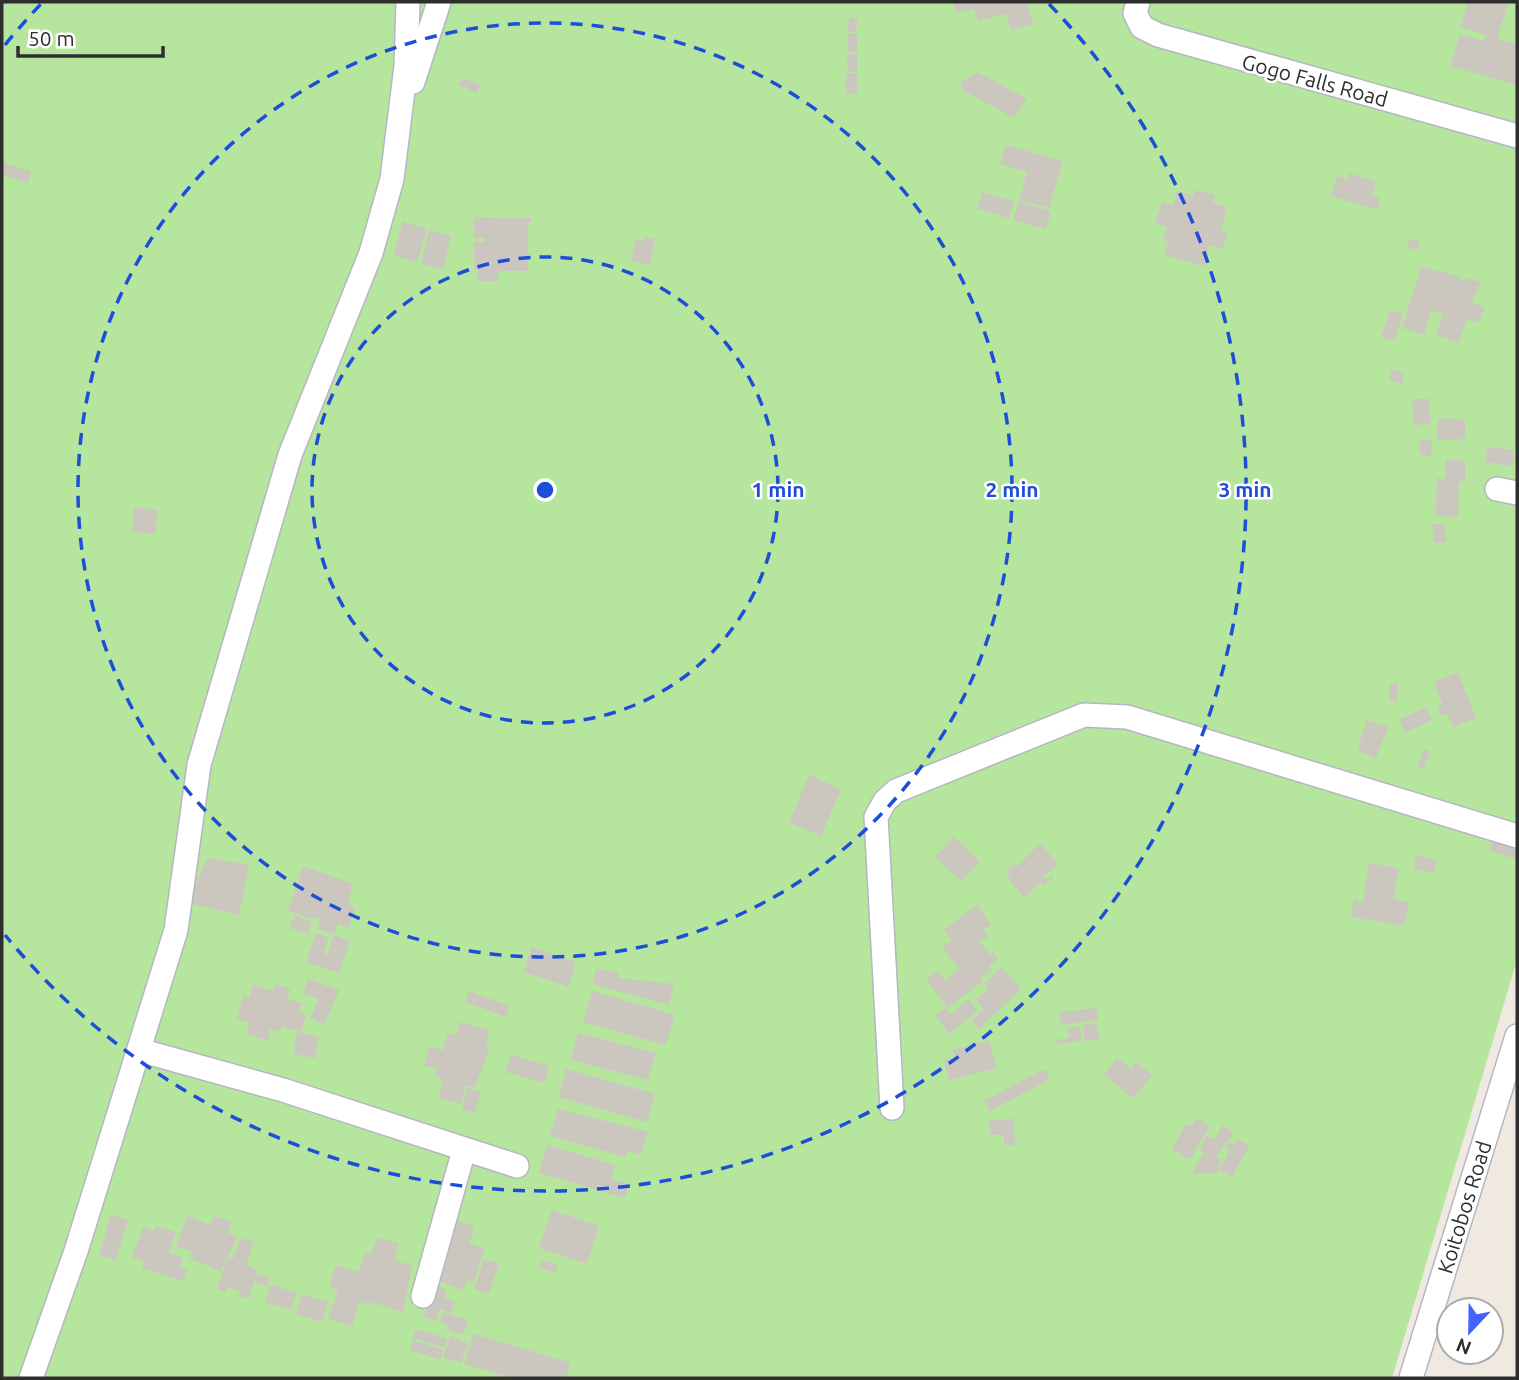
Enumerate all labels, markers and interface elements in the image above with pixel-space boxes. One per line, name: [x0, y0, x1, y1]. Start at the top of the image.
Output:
scale bar: [18, 14, 163, 58]
text: 50 m: [28, 26, 75, 50]
street label: Gogo Falls Road: [1240, 49, 1390, 111]
text: 1 min: [751, 477, 805, 501]
text: 2 min: [985, 477, 1039, 501]
text: 3 min: [1218, 477, 1272, 501]
centre of rings: [533, 478, 557, 502]
street label: Koitobos Road: [1432, 1138, 1496, 1276]
north arrow: [1435, 1296, 1505, 1366]
text: N: [1453, 1334, 1474, 1360]

